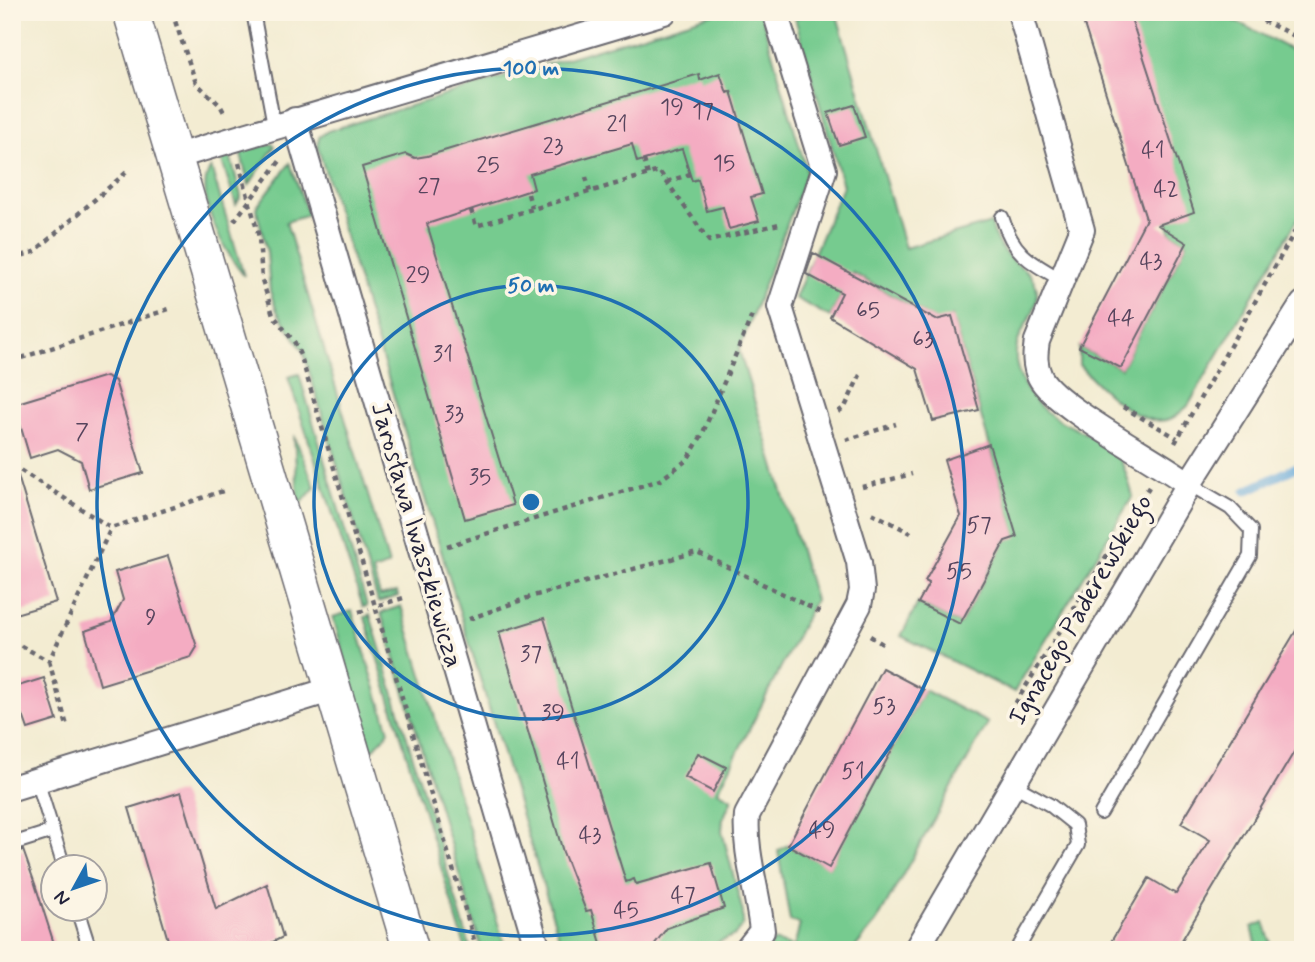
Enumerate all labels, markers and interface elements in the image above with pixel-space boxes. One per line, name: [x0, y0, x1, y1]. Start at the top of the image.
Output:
text: 100 m: [503, 55, 559, 83]
house number: 19: [660, 93, 684, 123]
house number: 17: [692, 97, 714, 127]
house number: 21: [606, 110, 628, 140]
house number: 23: [543, 132, 564, 162]
house number: 41: [1141, 136, 1165, 166]
house number: 15: [713, 149, 735, 179]
house number: 25: [476, 151, 500, 181]
house number: 27: [418, 172, 440, 202]
house number: 42: [1153, 175, 1179, 205]
house number: 43: [1139, 247, 1163, 277]
house number: 29: [406, 261, 430, 291]
text: 50 m: [508, 272, 555, 300]
house number: 65: [856, 296, 880, 326]
house number: 44: [1107, 304, 1135, 334]
house number: 63: [912, 325, 934, 355]
house number: 31: [433, 340, 453, 370]
street label: Jarosława Iwaszkiewicza: [362, 398, 470, 672]
house number: 33: [444, 400, 464, 430]
house number: 7: [75, 418, 89, 448]
house number: 35: [469, 463, 491, 493]
street label: Ignacego Paderewskiego: [1001, 488, 1164, 733]
centre of rings: [519, 490, 543, 514]
house number: 57: [966, 511, 992, 541]
house number: 55: [946, 557, 972, 587]
house number: 9: [145, 603, 157, 633]
house number: 37: [520, 640, 542, 670]
house number: 53: [872, 692, 896, 722]
house number: 39: [541, 699, 565, 729]
house number: 41: [556, 747, 580, 777]
house number: 51: [841, 757, 865, 787]
house number: 49: [808, 816, 836, 846]
house number: 43: [578, 821, 602, 851]
north arrow: [38, 853, 108, 923]
house number: 47: [671, 881, 695, 911]
text: N: [48, 885, 76, 911]
house number: 45: [613, 896, 639, 926]

